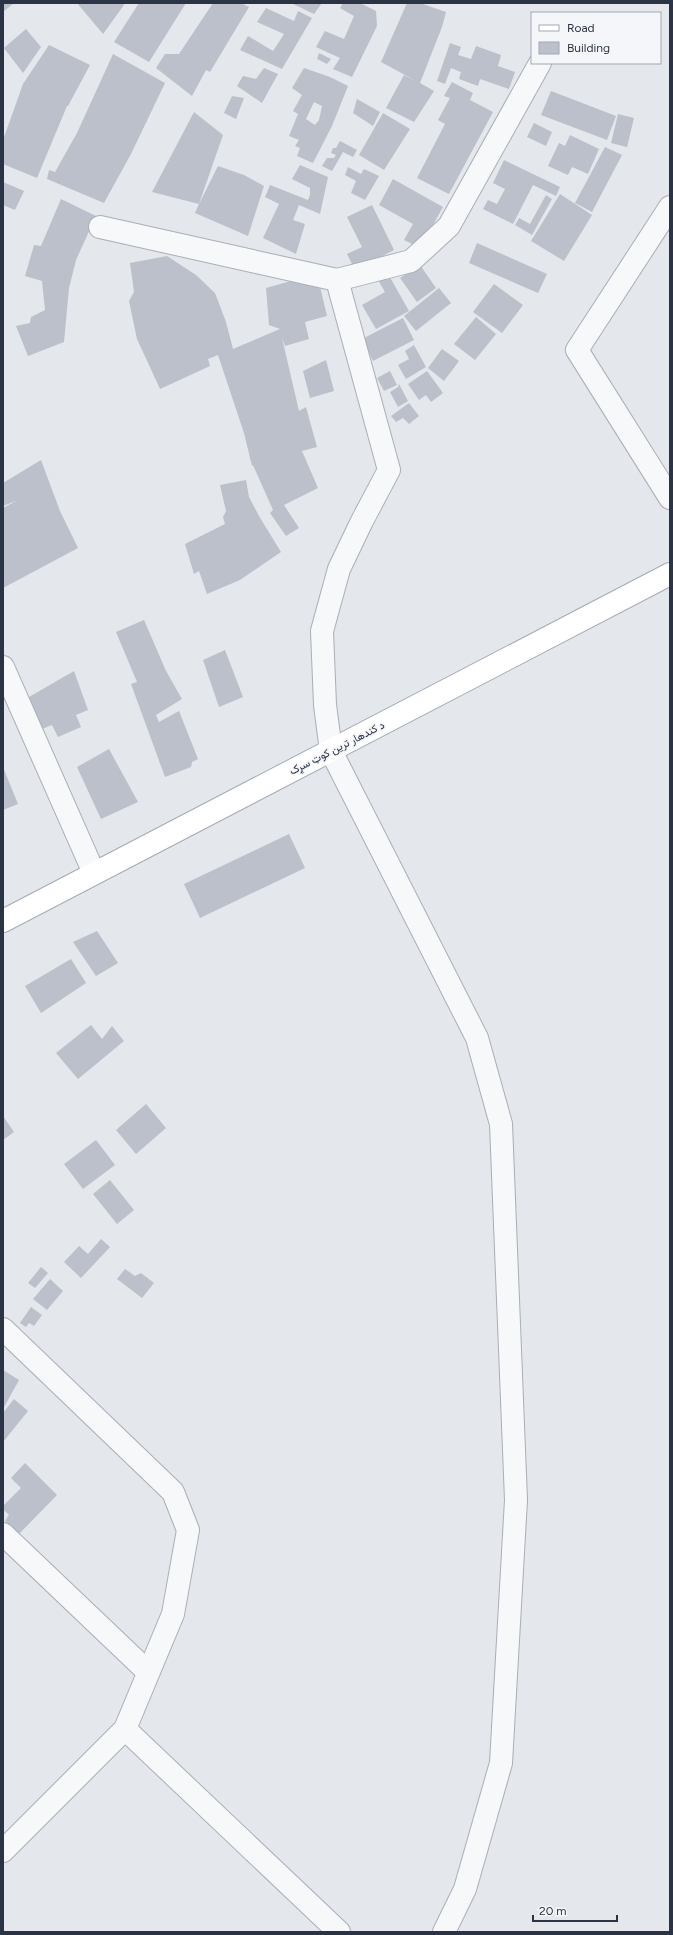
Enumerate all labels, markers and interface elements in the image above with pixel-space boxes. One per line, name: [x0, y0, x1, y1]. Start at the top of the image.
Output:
legend: [531, 12, 661, 64]
text: Road: [567, 21, 595, 35]
text: Building: [567, 41, 610, 55]
street label: د کندهار ترين کوټ سړک: [287, 718, 387, 779]
scale bar: [533, 1897, 617, 1923]
text: 20 m: [539, 1904, 567, 1918]

